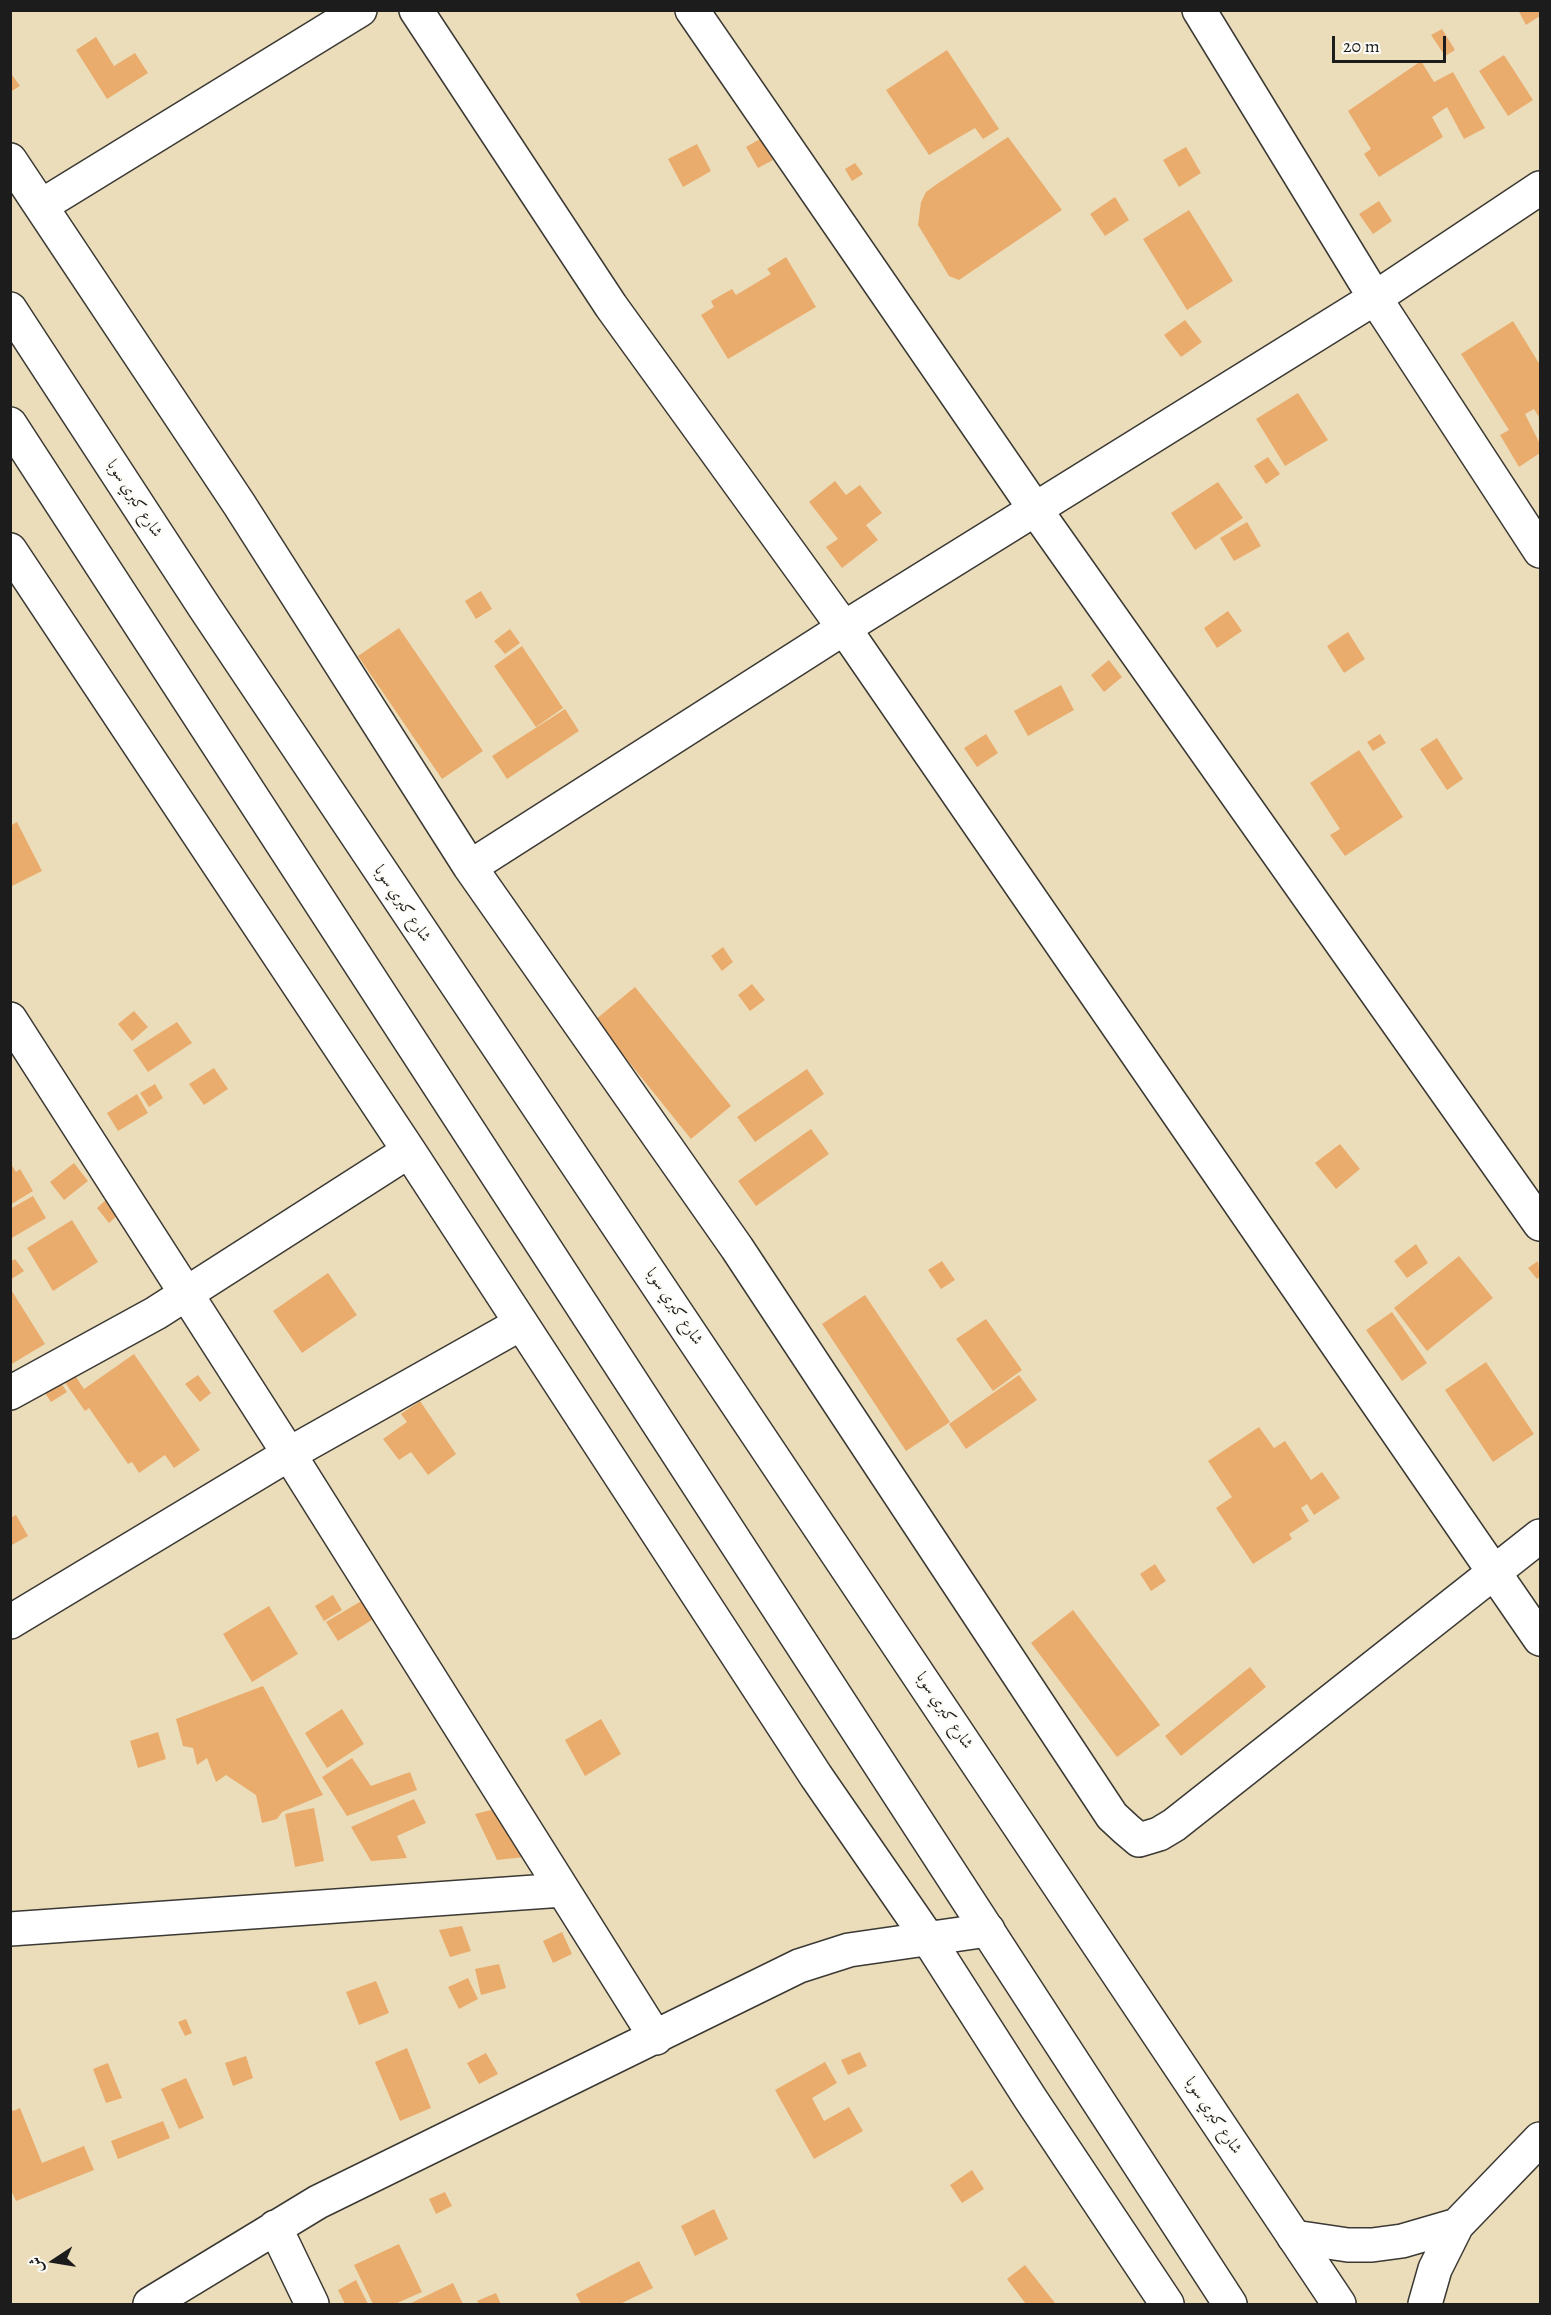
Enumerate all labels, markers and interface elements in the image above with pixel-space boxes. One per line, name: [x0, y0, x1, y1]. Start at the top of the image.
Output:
scale bar: [1335, 24, 1449, 62]
text: 20 m: [1343, 34, 1380, 58]
street label: شارع كبري سوبا: [102, 457, 166, 541]
street label: شارع كبري سوبا: [369, 862, 435, 946]
street label: شارع كبري سوبا: [641, 1265, 707, 1349]
street label: شارع كبري سوبا: [911, 1669, 977, 1753]
street label: شارع كبري سوبا: [1180, 2074, 1246, 2158]
north arrow: [24, 2231, 84, 2291]
text: ش: [24, 2255, 49, 2275]

